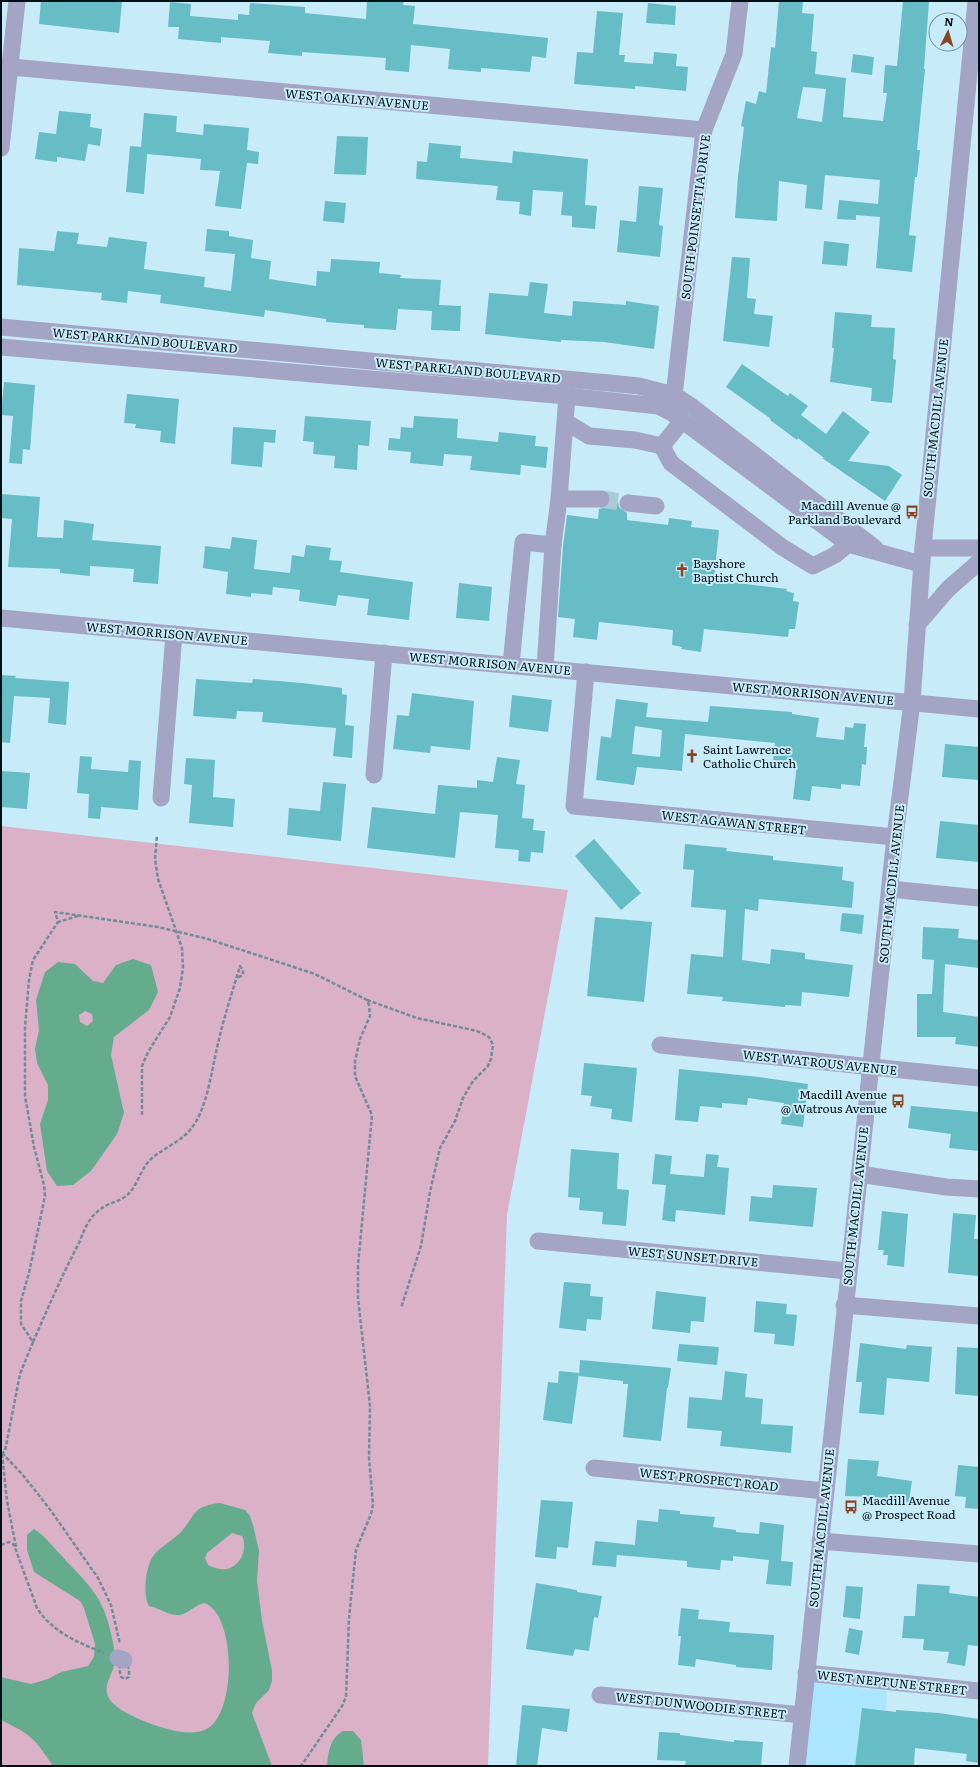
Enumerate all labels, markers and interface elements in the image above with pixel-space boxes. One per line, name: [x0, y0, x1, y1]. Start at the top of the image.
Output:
north arrow: [928, 12, 968, 52]
text: N: [944, 13, 954, 29]
street label: WEST OAKLYN AVENUE: [284, 84, 430, 114]
street label: SOUTH POINSETTIA DRIVE: [676, 133, 714, 301]
street label: WEST PARKLAND BOULEVARD: [52, 323, 238, 357]
street label: SOUTH MACDILL AVENUE: [918, 337, 952, 498]
street label: WEST PARKLAND BOULEVARD: [375, 353, 561, 387]
place label: Macdill Avenue @ Parkland Boulevard: [788, 496, 902, 528]
bus stop icon: Macdill Avenue @ Parkland Boulevard: [904, 504, 920, 520]
place label: Bayshore Baptist Church: [693, 554, 779, 586]
church icon: Bayshore Baptist Church: [674, 562, 690, 578]
street label: WEST MORRISON AVENUE: [85, 617, 249, 649]
street label: WEST MORRISON AVENUE: [408, 647, 572, 679]
street label: WEST MORRISON AVENUE: [731, 677, 895, 709]
place label: Saint Lawrence Catholic Church: [703, 740, 796, 772]
church icon: Saint Lawrence Catholic Church: [684, 748, 700, 764]
street label: SOUTH MACDILL AVENUE: [874, 803, 908, 964]
street label: WEST AGAWAN STREET: [661, 805, 807, 839]
street label: WEST WATROUS AVENUE: [742, 1045, 898, 1079]
place label: Macdill Avenue @ Watrous Avenue: [781, 1085, 887, 1117]
bus stop icon: Macdill Avenue @ Watrous Avenue: [890, 1093, 906, 1109]
street label: SOUTH MACDILL AVENUE: [838, 1125, 872, 1286]
street label: WEST SUNSET DRIVE: [627, 1241, 759, 1271]
street label: SOUTH MACDILL AVENUE: [804, 1447, 838, 1608]
street label: WEST PROSPECT ROAD: [639, 1463, 779, 1495]
place label: Macdill Avenue @ Prospect Road: [862, 1491, 956, 1523]
bus stop icon: Macdill Avenue @ Prospect Road: [843, 1499, 859, 1515]
street label: WEST NEPTUNE STREET: [816, 1665, 968, 1699]
street label: WEST DUNWOODIE STREET: [615, 1687, 787, 1723]

